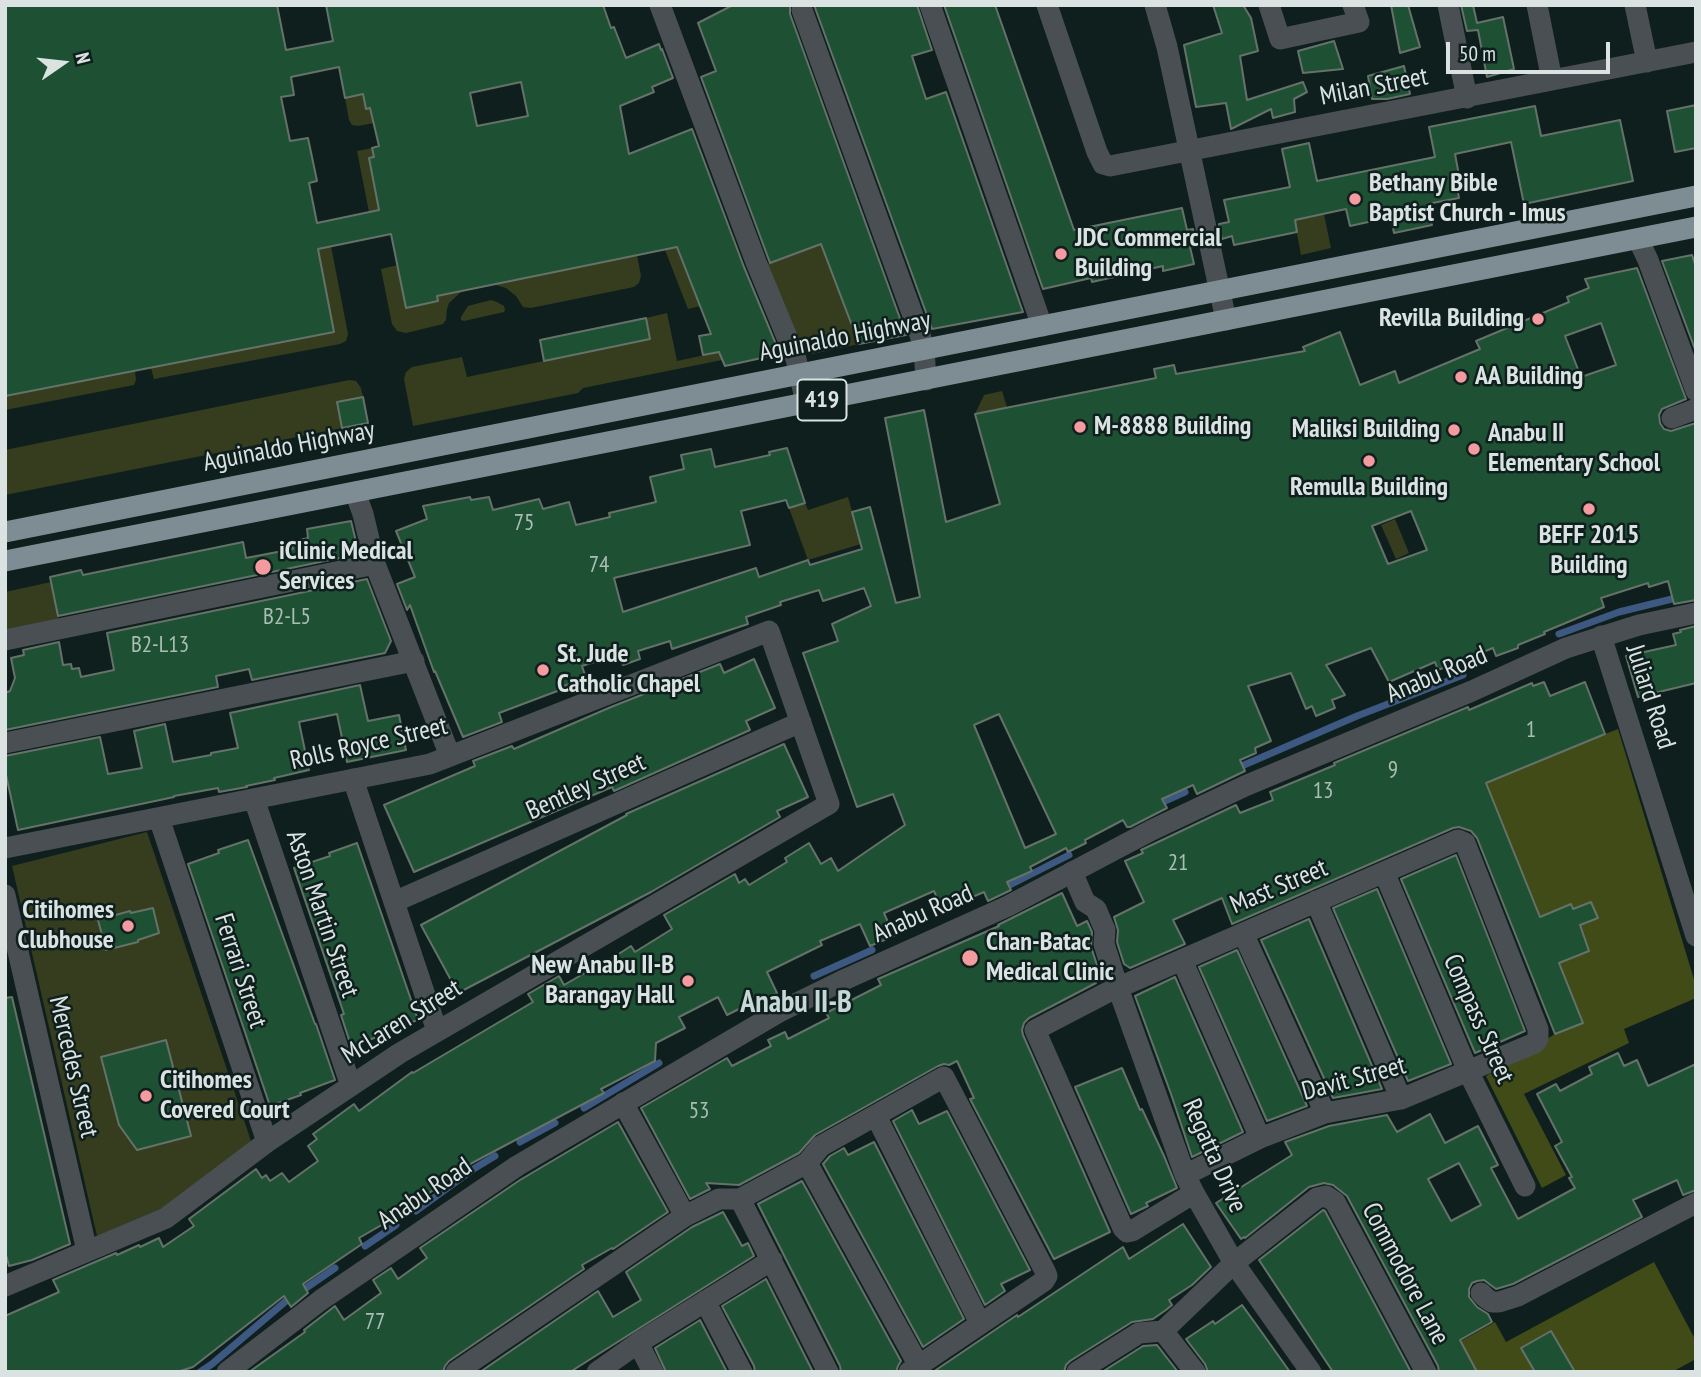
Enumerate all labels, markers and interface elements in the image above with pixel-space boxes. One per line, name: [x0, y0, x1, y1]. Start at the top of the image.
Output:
north arrow: [28, 28, 98, 98]
scale bar: [1449, 28, 1614, 72]
text: 50 m: [1459, 40, 1496, 67]
text: N: [70, 50, 96, 66]
street label: Milan Street: [1317, 61, 1431, 113]
place label: Bethany Bible Baptist Church - Imus: [1369, 168, 1566, 230]
marker: Bethany Bible Baptist Church - Imus: [1347, 191, 1363, 207]
place label: JDC Commercial Building: [1075, 223, 1222, 284]
marker: JDC Commercial Building: [1053, 246, 1069, 262]
place label: Revilla Building: [1379, 303, 1524, 335]
street label: Aguinaldo Highway: [757, 305, 933, 369]
marker: Revilla Building: [1530, 311, 1546, 327]
place label: AA Building: [1475, 361, 1583, 393]
marker: AA Building: [1453, 369, 1469, 385]
road number: 419: [798, 380, 846, 421]
place label: M-8888 Building: [1094, 411, 1251, 443]
place label: Maliksi Building: [1292, 414, 1440, 446]
street label: Aguinaldo Highway: [201, 415, 377, 479]
place label: Anabu II Elementary School: [1488, 418, 1660, 480]
marker: M-8888 Building: [1072, 419, 1088, 435]
marker: Maliksi Building: [1446, 422, 1462, 438]
marker: Anabu II Elementary School: [1466, 441, 1482, 457]
marker: Remulla Building: [1361, 453, 1377, 469]
place label: Remulla Building: [1290, 472, 1448, 504]
marker: BEFF 2015 Building: [1581, 501, 1597, 517]
house number: 75: [514, 509, 534, 537]
place label: BEFF 2015 Building: [1539, 520, 1639, 582]
place label: iClinic Medical Services: [279, 536, 413, 598]
house number: 74: [589, 551, 609, 579]
marker: iClinic Medical Services: [253, 557, 273, 577]
house number: B2-L5: [263, 603, 311, 631]
house number: B2-L13: [131, 631, 189, 659]
place label: St. Jude Catholic Chapel: [557, 639, 700, 700]
street label: Anabu Road: [1382, 640, 1492, 710]
street label: Juliard Road: [1618, 641, 1682, 753]
marker: St. Jude Catholic Chapel: [535, 662, 551, 678]
street label: Rolls Royce Street: [287, 711, 451, 777]
house number: 1: [1526, 716, 1536, 744]
street label: Bentley Street: [522, 747, 650, 827]
house number: 9: [1388, 756, 1398, 784]
house number: 13: [1313, 777, 1333, 805]
street label: Aston Martin Street: [279, 826, 365, 1002]
house number: 21: [1168, 849, 1188, 877]
street label: Mast Street: [1226, 853, 1332, 921]
street label: Anabu Road: [868, 878, 978, 950]
place label: Citihomes Clubhouse: [18, 895, 114, 956]
street label: Ferrari Street: [207, 910, 273, 1032]
marker: Citihomes Clubhouse: [120, 918, 136, 934]
place label: Chan-Batac Medical Clinic: [986, 927, 1114, 988]
marker: Chan-Batac Medical Clinic: [960, 948, 980, 968]
place label: New Anabu II-B Barangay Hall: [531, 950, 674, 1012]
street label: Compass Street: [1436, 950, 1520, 1088]
street label: McLaren Street: [336, 973, 468, 1071]
marker: New Anabu II-B Barangay Hall: [680, 973, 696, 989]
district label: Anabu II-B: [740, 985, 852, 1021]
street label: Mercedes Street: [42, 993, 104, 1141]
street label: Davit Street: [1299, 1050, 1409, 1108]
place label: Citihomes Covered Court: [160, 1065, 290, 1126]
marker: Citihomes Covered Court: [138, 1088, 154, 1104]
street label: Regatta Drive: [1175, 1094, 1253, 1218]
house number: 53: [689, 1097, 709, 1125]
street label: Anabu Road: [372, 1151, 478, 1237]
street label: Commodore Lane: [1355, 1198, 1455, 1350]
house number: 77: [365, 1308, 385, 1336]

